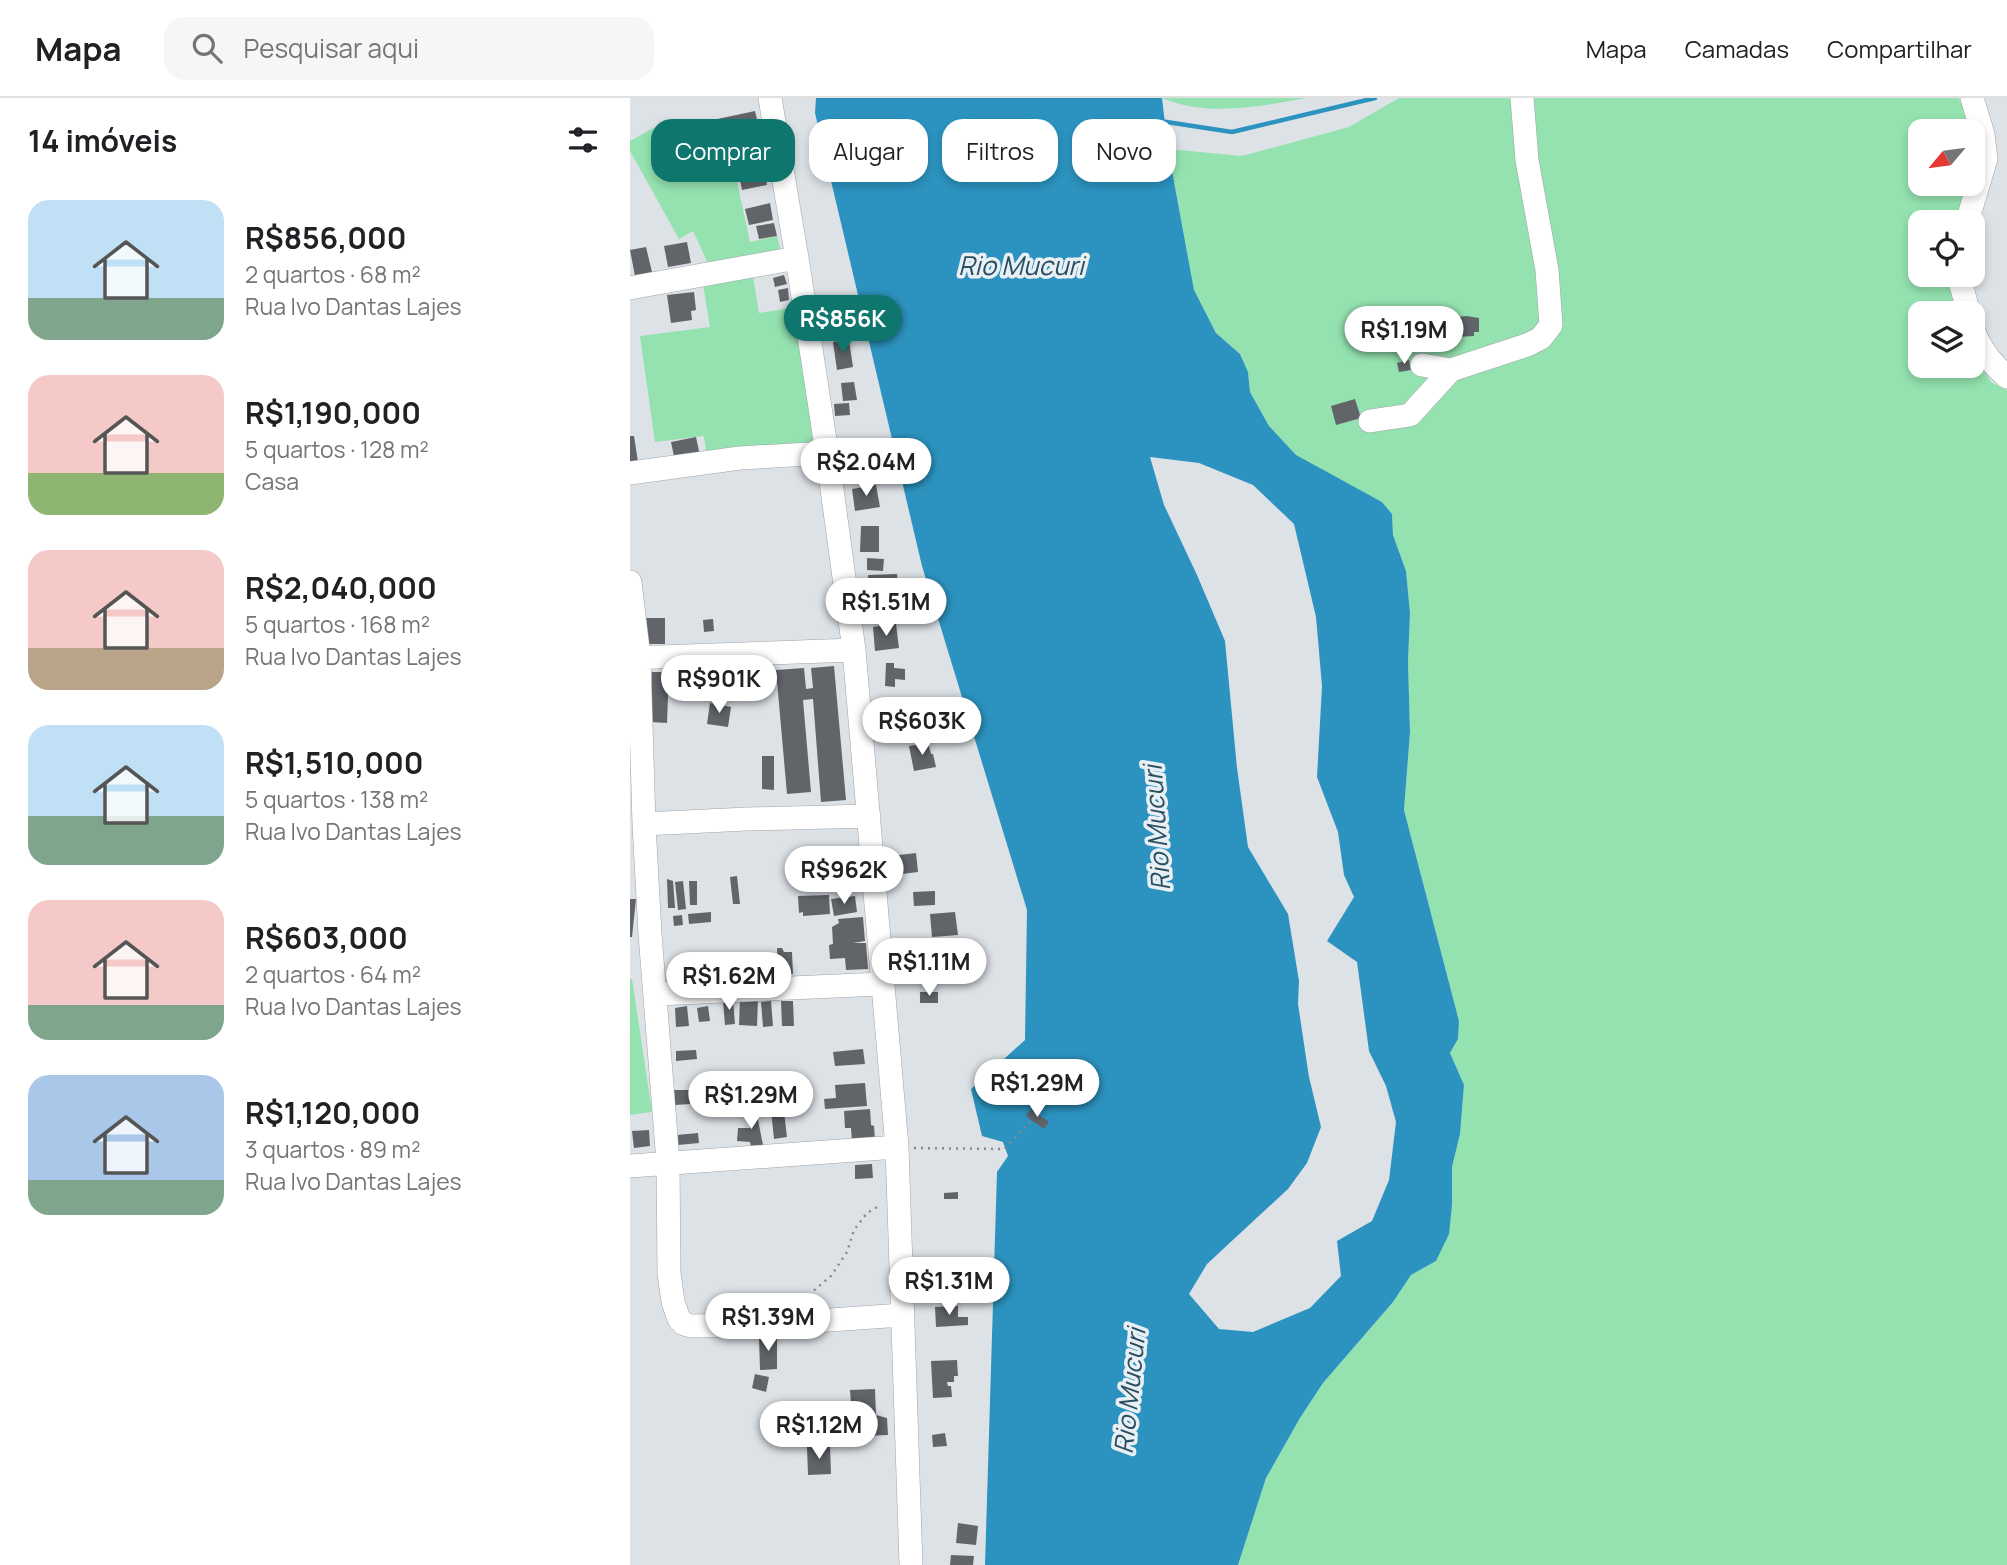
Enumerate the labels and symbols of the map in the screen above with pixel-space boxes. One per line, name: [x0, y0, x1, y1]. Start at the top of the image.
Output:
north arrow: [1908, 119, 1984, 196]
water label: Rio Mucuri: [958, 247, 1087, 283]
pin: R$856K: [786, 296, 900, 355]
pin: R$1.19M: [1339, 306, 1469, 366]
pin: R$2.04M: [801, 438, 931, 498]
pin: R$1.51M: [821, 578, 951, 638]
pin: R$901K: [662, 656, 776, 715]
pin: R$603K: [865, 698, 979, 757]
water label: Rio Mucuri: [1133, 761, 1178, 892]
pin: R$962K: [787, 846, 901, 906]
pin: R$1.11M: [864, 939, 994, 998]
pin: R$1.62M: [664, 953, 794, 1012]
pin: R$1.29M: [972, 1060, 1102, 1119]
pin: R$1.29M: [686, 1072, 816, 1131]
pin: R$1.31M: [884, 1258, 1014, 1317]
pin: R$1.39M: [703, 1294, 833, 1353]
water label: Rio Mucuri: [1105, 1324, 1154, 1455]
pin: R$1.12M: [754, 1402, 884, 1461]

